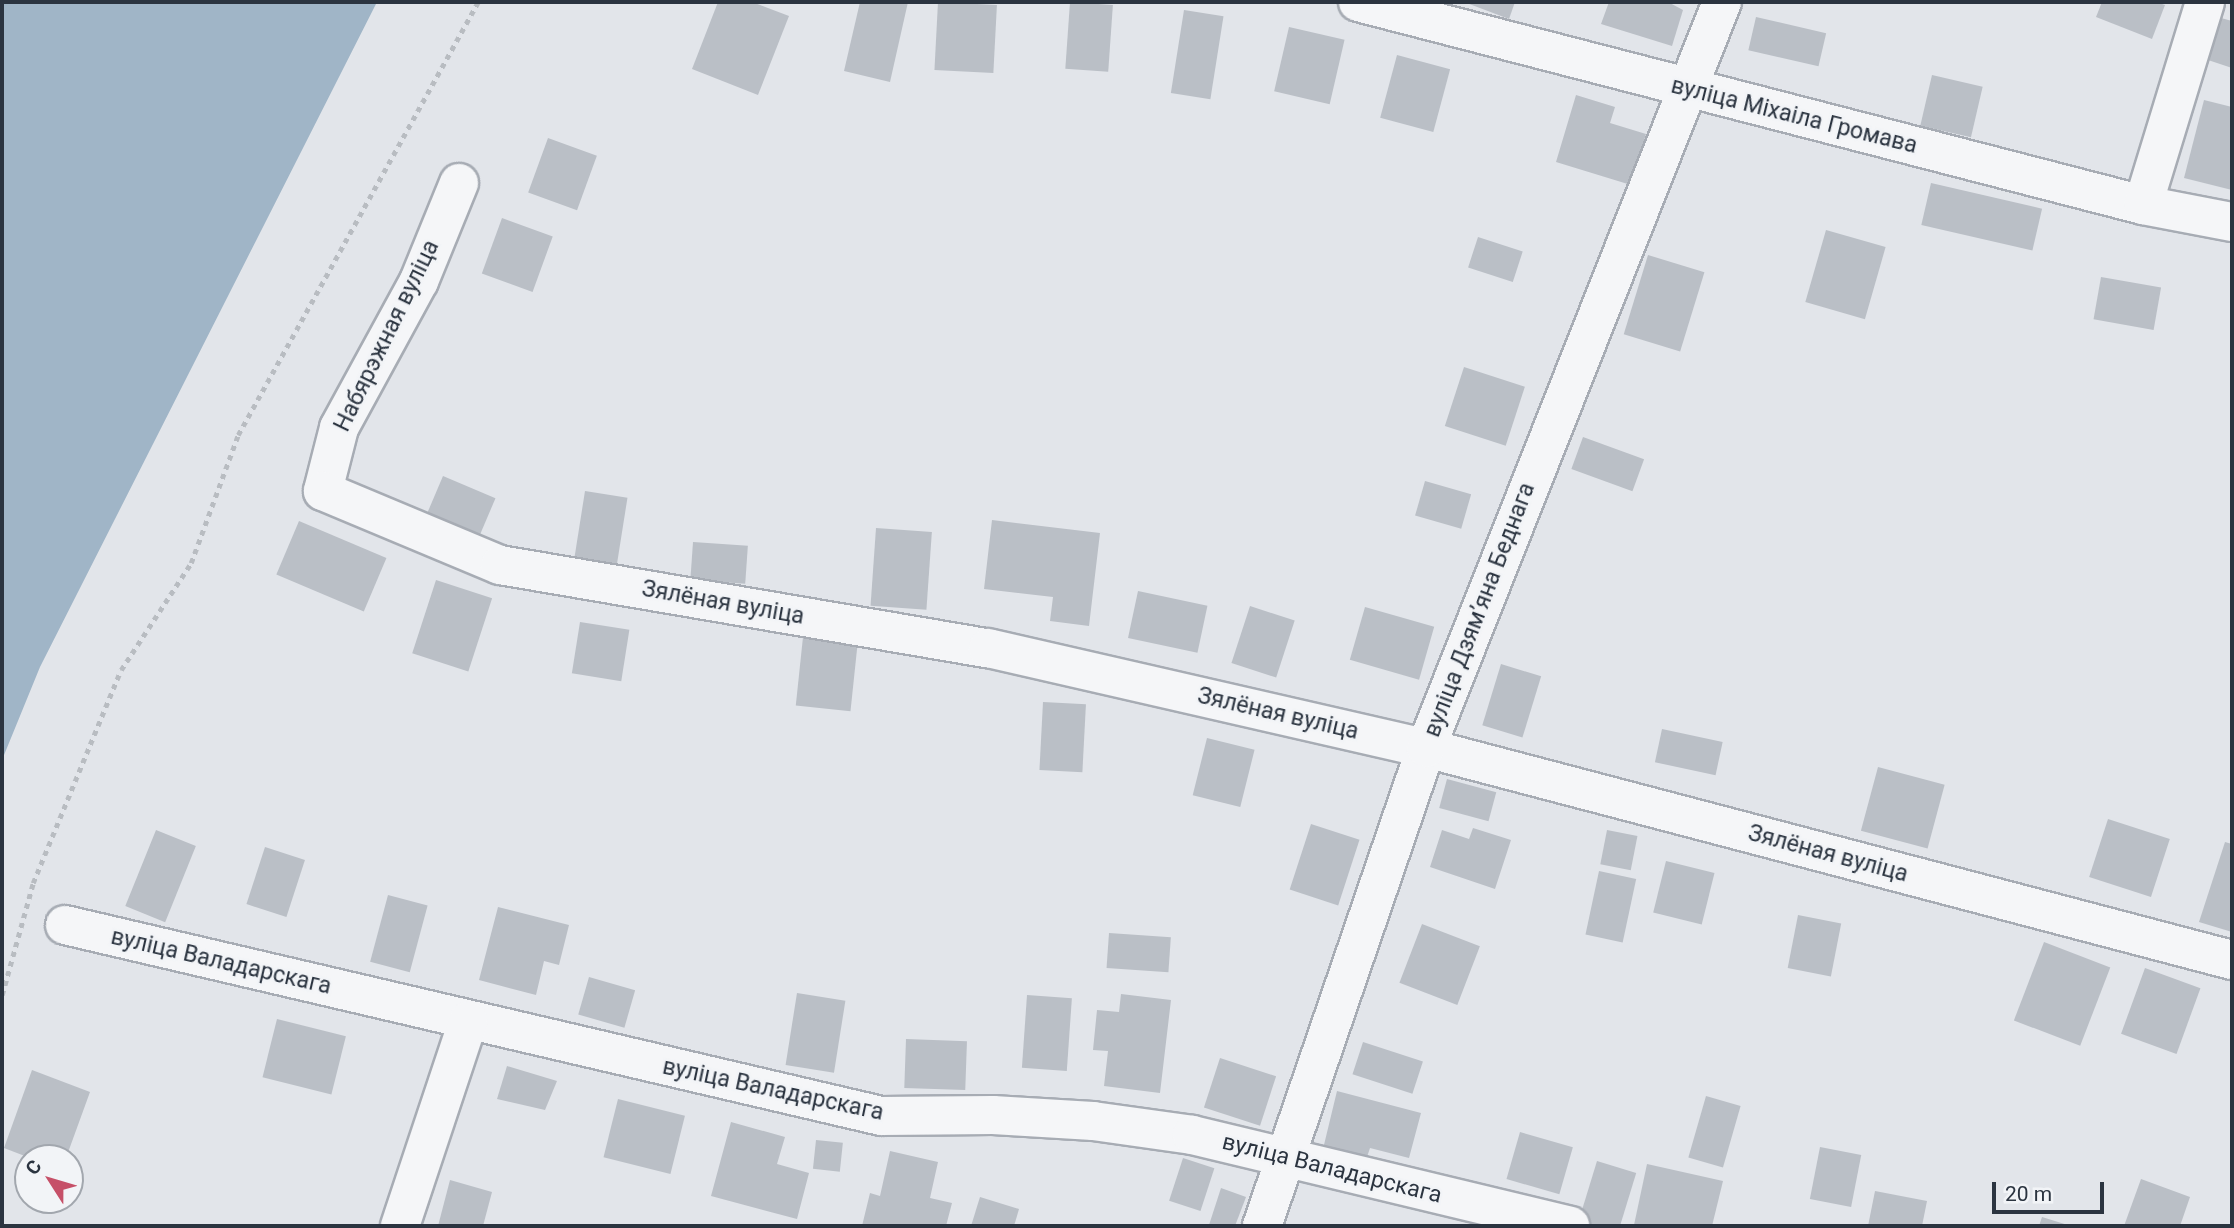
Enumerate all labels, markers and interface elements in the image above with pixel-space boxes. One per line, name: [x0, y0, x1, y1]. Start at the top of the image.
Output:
street label: вуліца Міхаіла Громава: [1668, 72, 1920, 160]
street label: Набярэжная вуліца: [329, 236, 445, 436]
street label: вуліца Дзямʼяна Беднага: [1419, 479, 1541, 741]
street label: Зялёная вуліца: [640, 575, 806, 631]
street label: Зялёная вуліца: [1195, 682, 1361, 746]
street label: Зялёная вуліца: [1745, 819, 1911, 889]
street label: вуліца Валадарскага: [108, 923, 334, 1001]
street label: вуліца Валадарскага: [660, 1053, 886, 1127]
street label: вуліца Валадарскага: [1219, 1128, 1445, 1210]
north arrow: [14, 1144, 84, 1214]
text: С: [20, 1155, 46, 1179]
scale bar: [1996, 1168, 2108, 1212]
text: 20 m: [2005, 1182, 2052, 1206]

